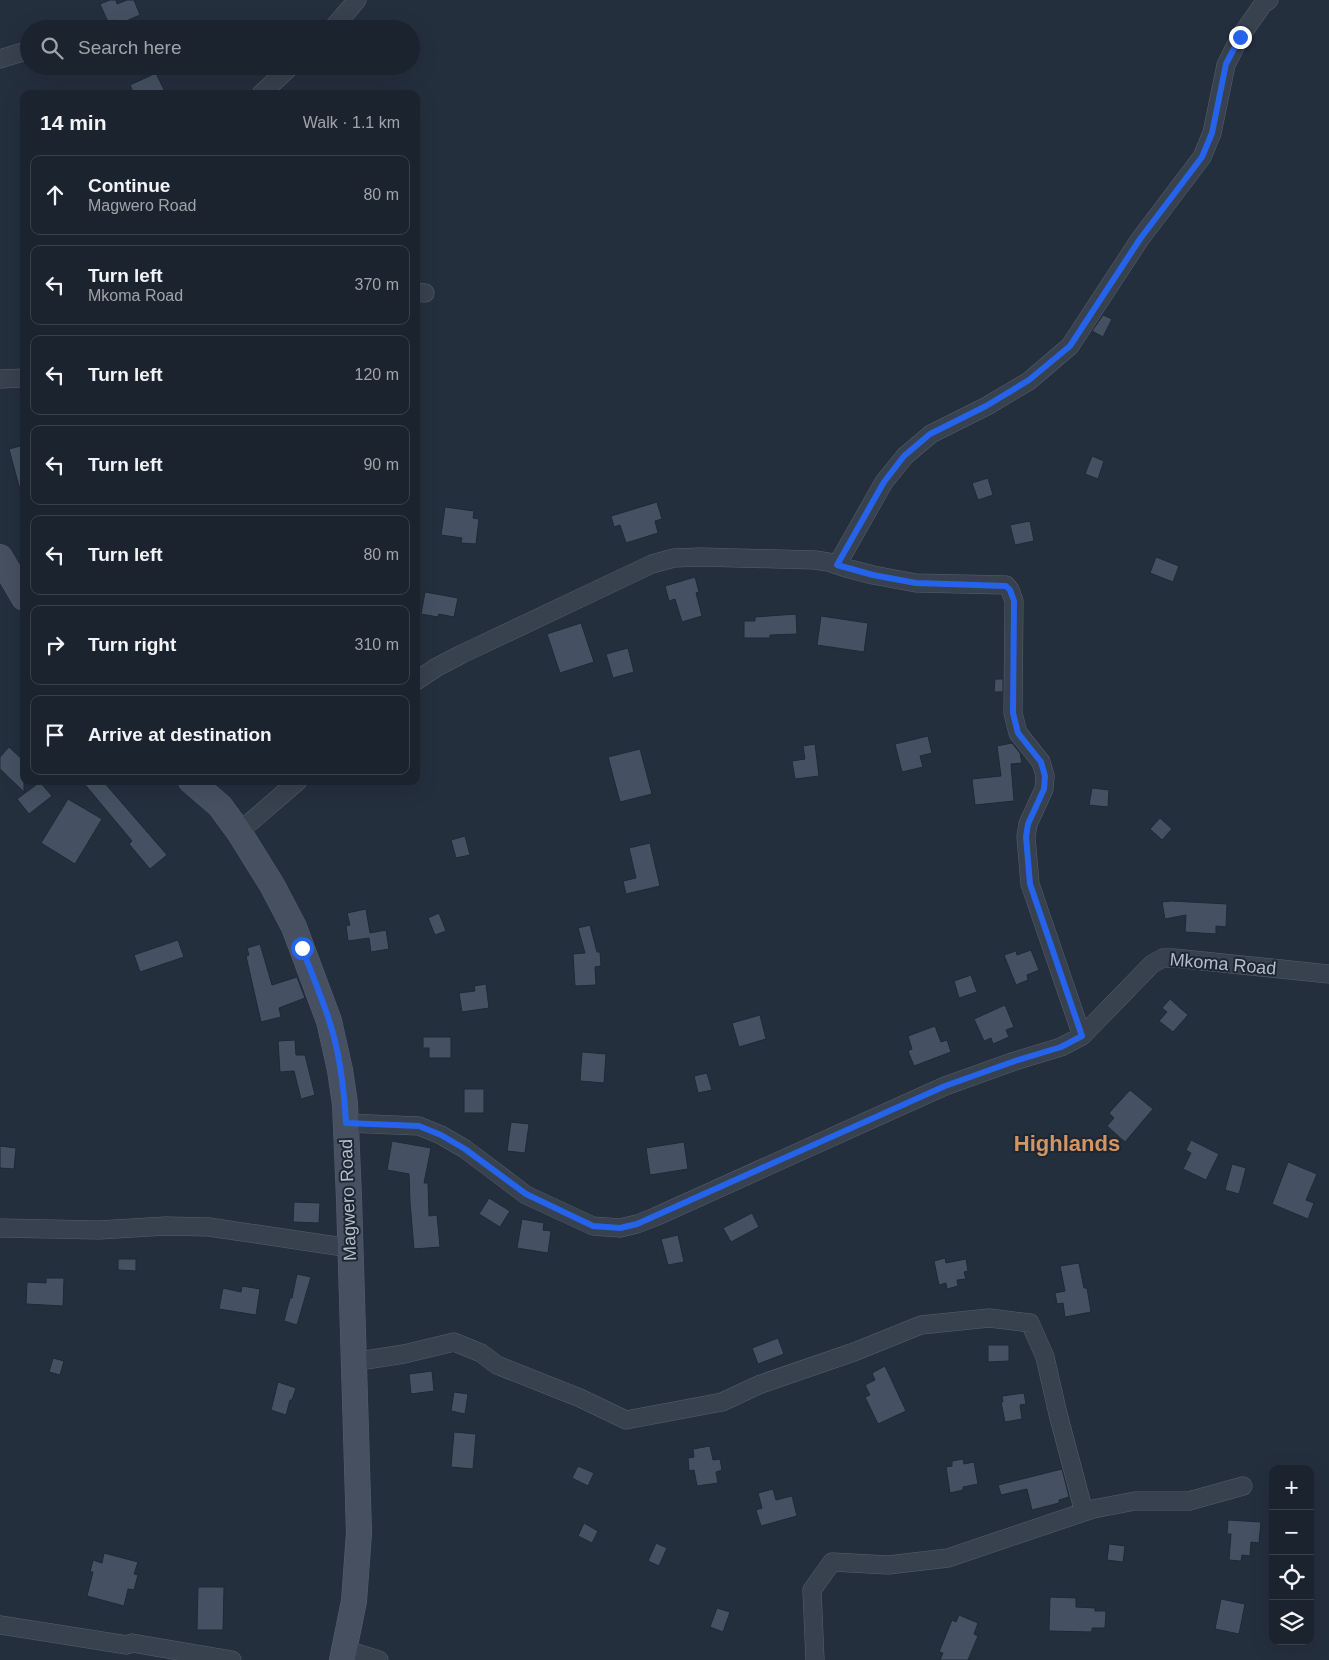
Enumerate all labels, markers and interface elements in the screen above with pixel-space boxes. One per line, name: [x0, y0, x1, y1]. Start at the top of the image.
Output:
search box: [20, 20, 420, 75]
route end: [1229, 26, 1252, 49]
icon: search: [38, 34, 66, 62]
text: Search here: [78, 37, 182, 58]
text: 14 min: [40, 111, 107, 134]
text: Walk · 1.1 km: [303, 114, 400, 131]
text: Continue: [88, 175, 170, 196]
icon: ahead: [41, 181, 69, 209]
text: 80 m: [363, 186, 399, 203]
text: Magwero Road: [88, 197, 197, 214]
text: Turn left: [88, 265, 163, 286]
icon: left: [41, 271, 69, 299]
text: 370 m: [355, 276, 399, 293]
text: Mkoma Road: [88, 287, 183, 304]
icon: left: [41, 361, 69, 389]
text: Turn left: [88, 364, 163, 385]
text: 120 m: [355, 366, 399, 383]
icon: left: [41, 451, 69, 479]
text: Turn left: [88, 454, 163, 475]
text: 90 m: [363, 456, 399, 473]
icon: left: [41, 541, 69, 569]
text: Turn left: [88, 544, 163, 565]
text: 80 m: [363, 546, 399, 563]
icon: right: [41, 631, 69, 659]
text: Turn right: [88, 634, 176, 655]
text: 310 m: [355, 636, 399, 653]
icon: arrive: [41, 721, 69, 749]
text: Arrive at destination: [88, 724, 272, 745]
route start: [291, 937, 314, 960]
street label: Mkoma Road: [1169, 949, 1277, 979]
district label: Highlands: [1014, 1131, 1120, 1156]
street label: Magwero Road: [336, 1139, 360, 1261]
map controls: [1269, 1465, 1314, 1645]
button: +: [1269, 1465, 1314, 1510]
button: −: [1269, 1510, 1314, 1555]
button: locate: [1269, 1555, 1314, 1600]
button: layers: [1269, 1600, 1314, 1645]

